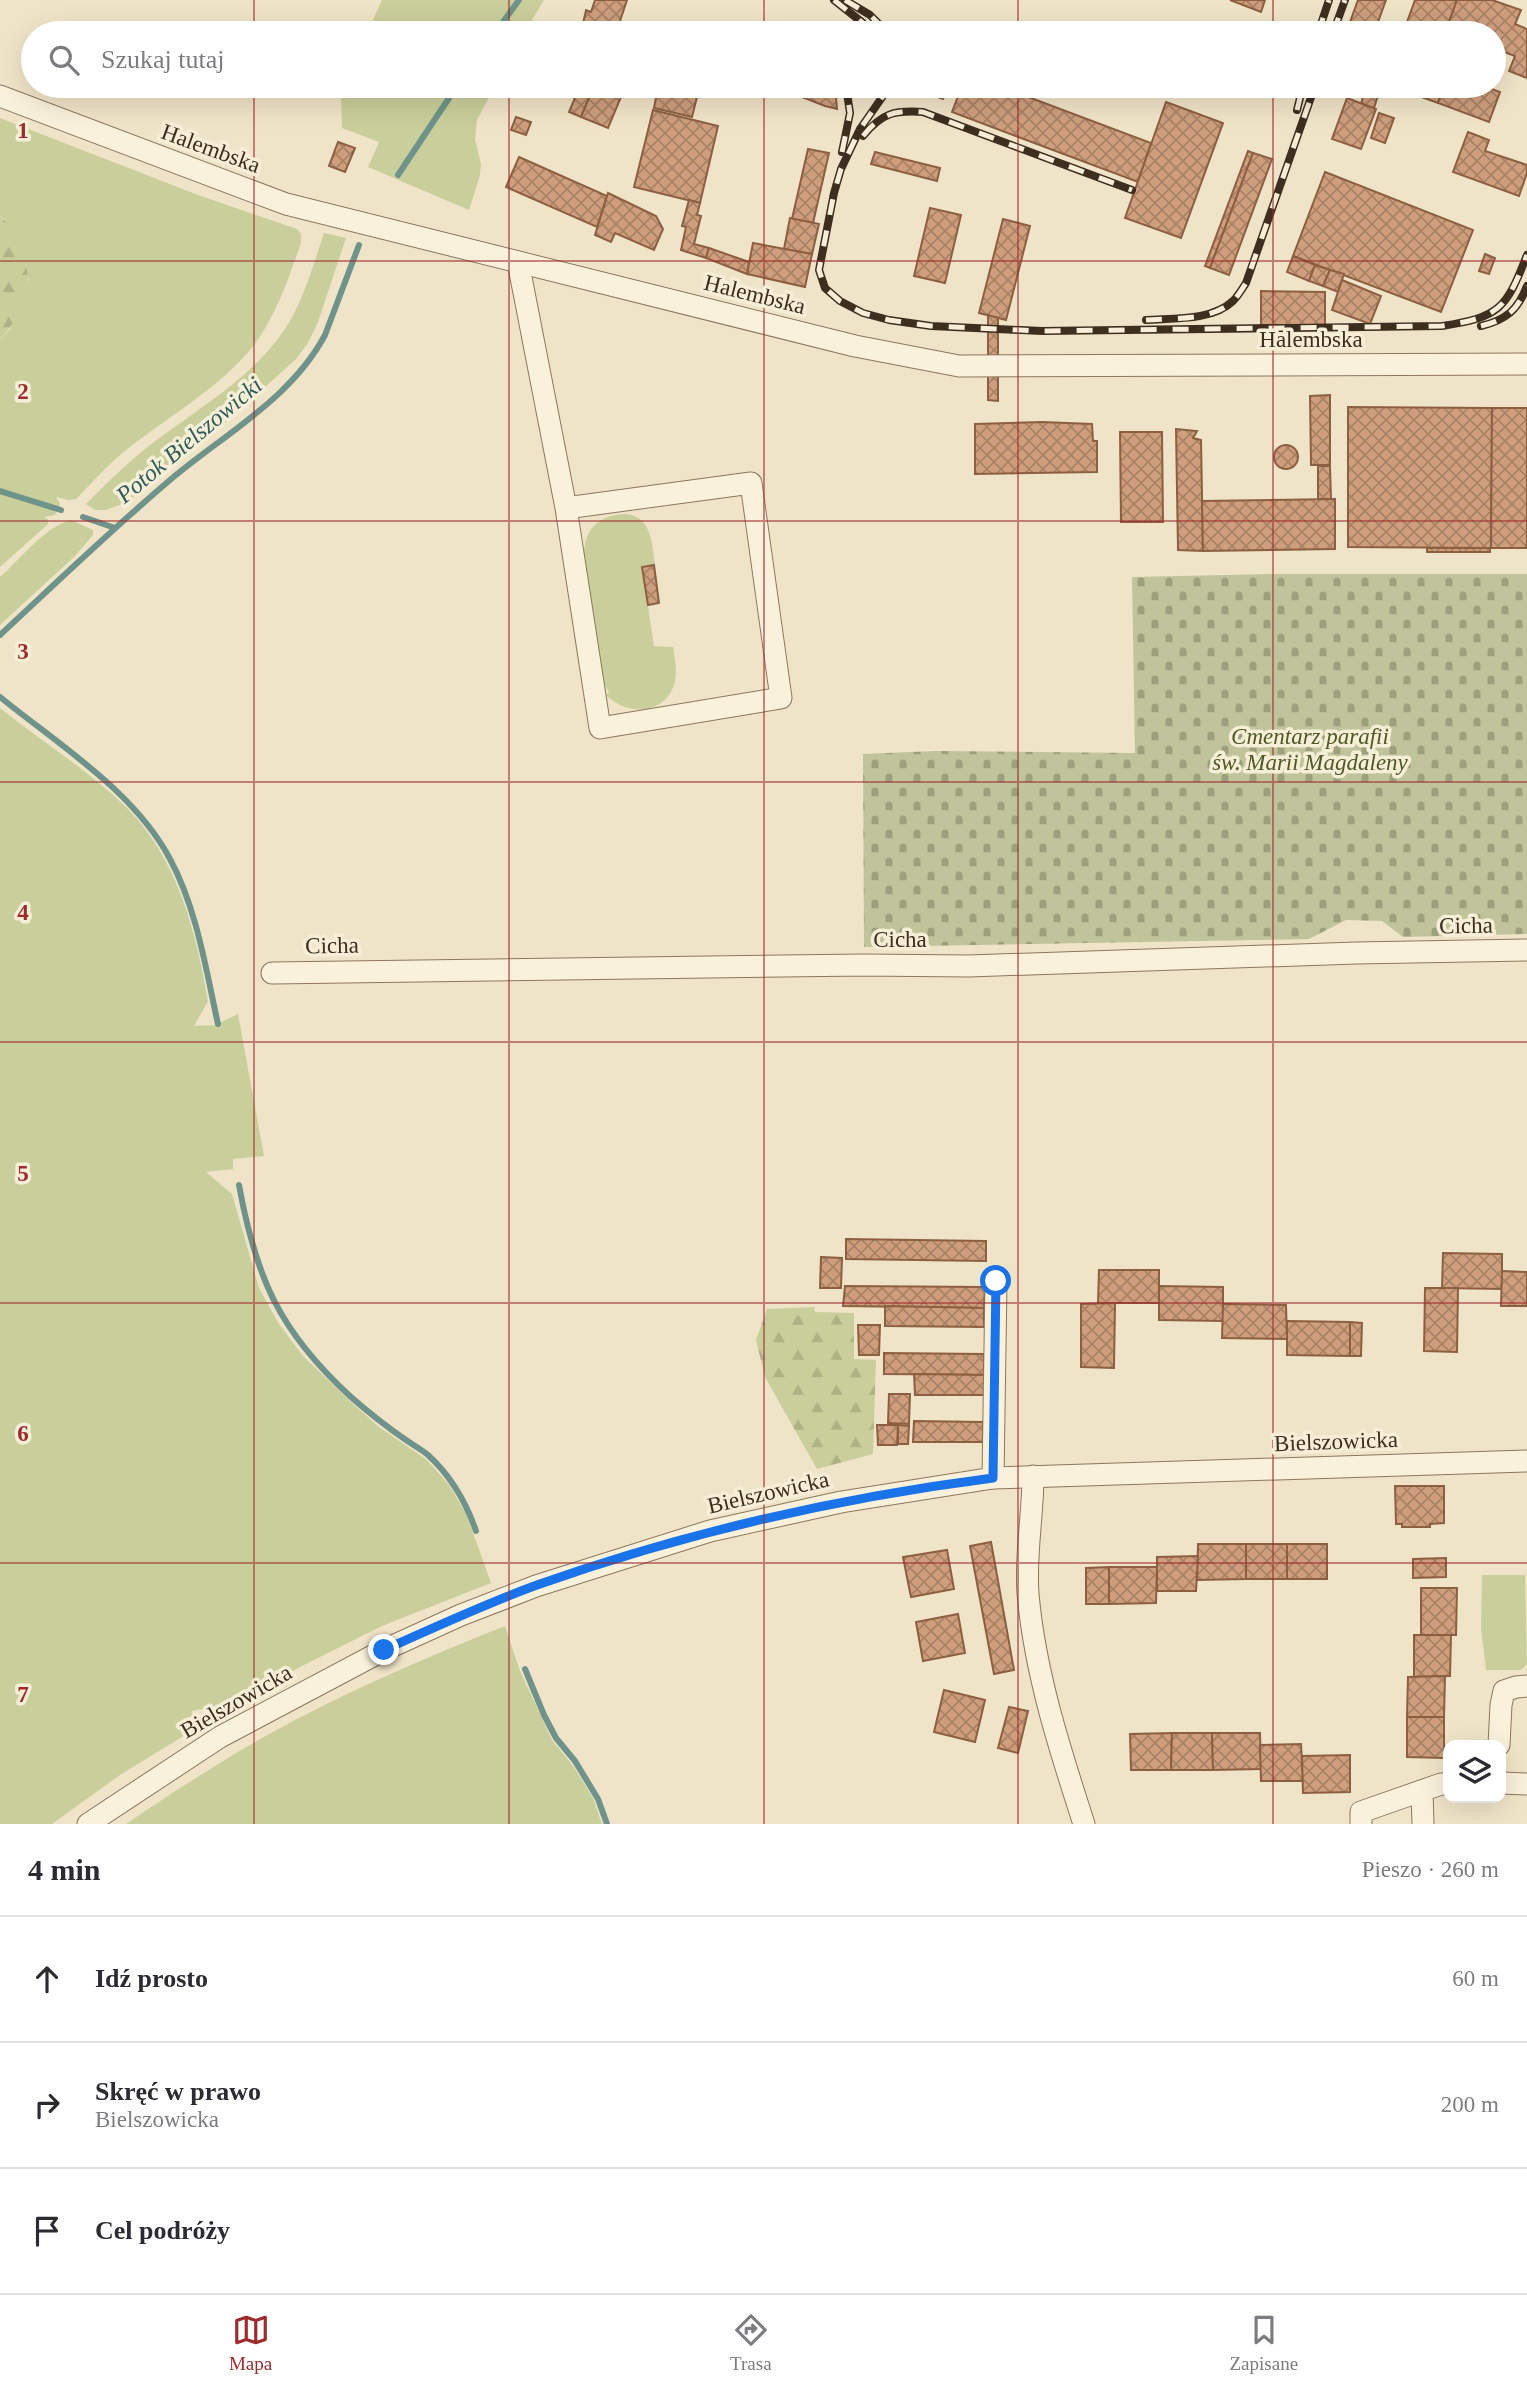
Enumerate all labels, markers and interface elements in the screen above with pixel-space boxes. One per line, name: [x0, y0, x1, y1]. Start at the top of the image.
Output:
search box: [21, 21, 1506, 98]
icon: search: [45, 41, 83, 79]
text: Szukaj tutaj: [101, 45, 224, 74]
text: 1: [17, 118, 29, 143]
street label: Halembska: [158, 119, 264, 178]
street label: Halembska: [702, 270, 808, 319]
street label: Halembska: [1259, 327, 1363, 352]
water label: Potok Bielszowicki: [110, 372, 267, 509]
text: 2: [17, 379, 29, 404]
text: 3: [17, 639, 29, 664]
park label: Cmentarz parafii św. Marii Magdaleny: [1212, 724, 1409, 775]
text: 4: [17, 900, 29, 925]
street label: Cicha: [1439, 913, 1493, 938]
street label: Cicha: [873, 927, 927, 952]
street label: Cicha: [305, 933, 359, 958]
text: 5: [17, 1161, 29, 1186]
route start: [980, 1265, 1011, 1296]
text: 6: [17, 1421, 29, 1446]
street label: Bielszowicka: [1274, 1427, 1398, 1456]
street label: Bielszowicka: [705, 1466, 831, 1519]
route end: [368, 1634, 399, 1665]
street label: Bielszowicka: [176, 1660, 296, 1743]
text: 7: [17, 1682, 29, 1707]
map controls: [1443, 1740, 1506, 1803]
button: layers: [1443, 1740, 1506, 1803]
text: 4 min: [28, 1853, 101, 1886]
text: Pieszo · 260 m: [1362, 1857, 1499, 1882]
icon: ahead: [28, 1960, 66, 1998]
text: Idź prosto: [95, 1964, 208, 1993]
text: 60 m: [1452, 1966, 1499, 1991]
text: Skręć w prawo: [95, 2077, 261, 2106]
icon: right: [28, 2086, 66, 2124]
text: 200 m: [1441, 2092, 1499, 2117]
text: Bielszowicka: [95, 2107, 219, 2132]
icon: arrive: [28, 2212, 66, 2250]
text: Cel podróży: [95, 2216, 230, 2245]
tab: Mapa: [229, 2311, 272, 2375]
tab: Trasa: [730, 2311, 772, 2375]
tab: Zapisane: [1229, 2311, 1298, 2375]

